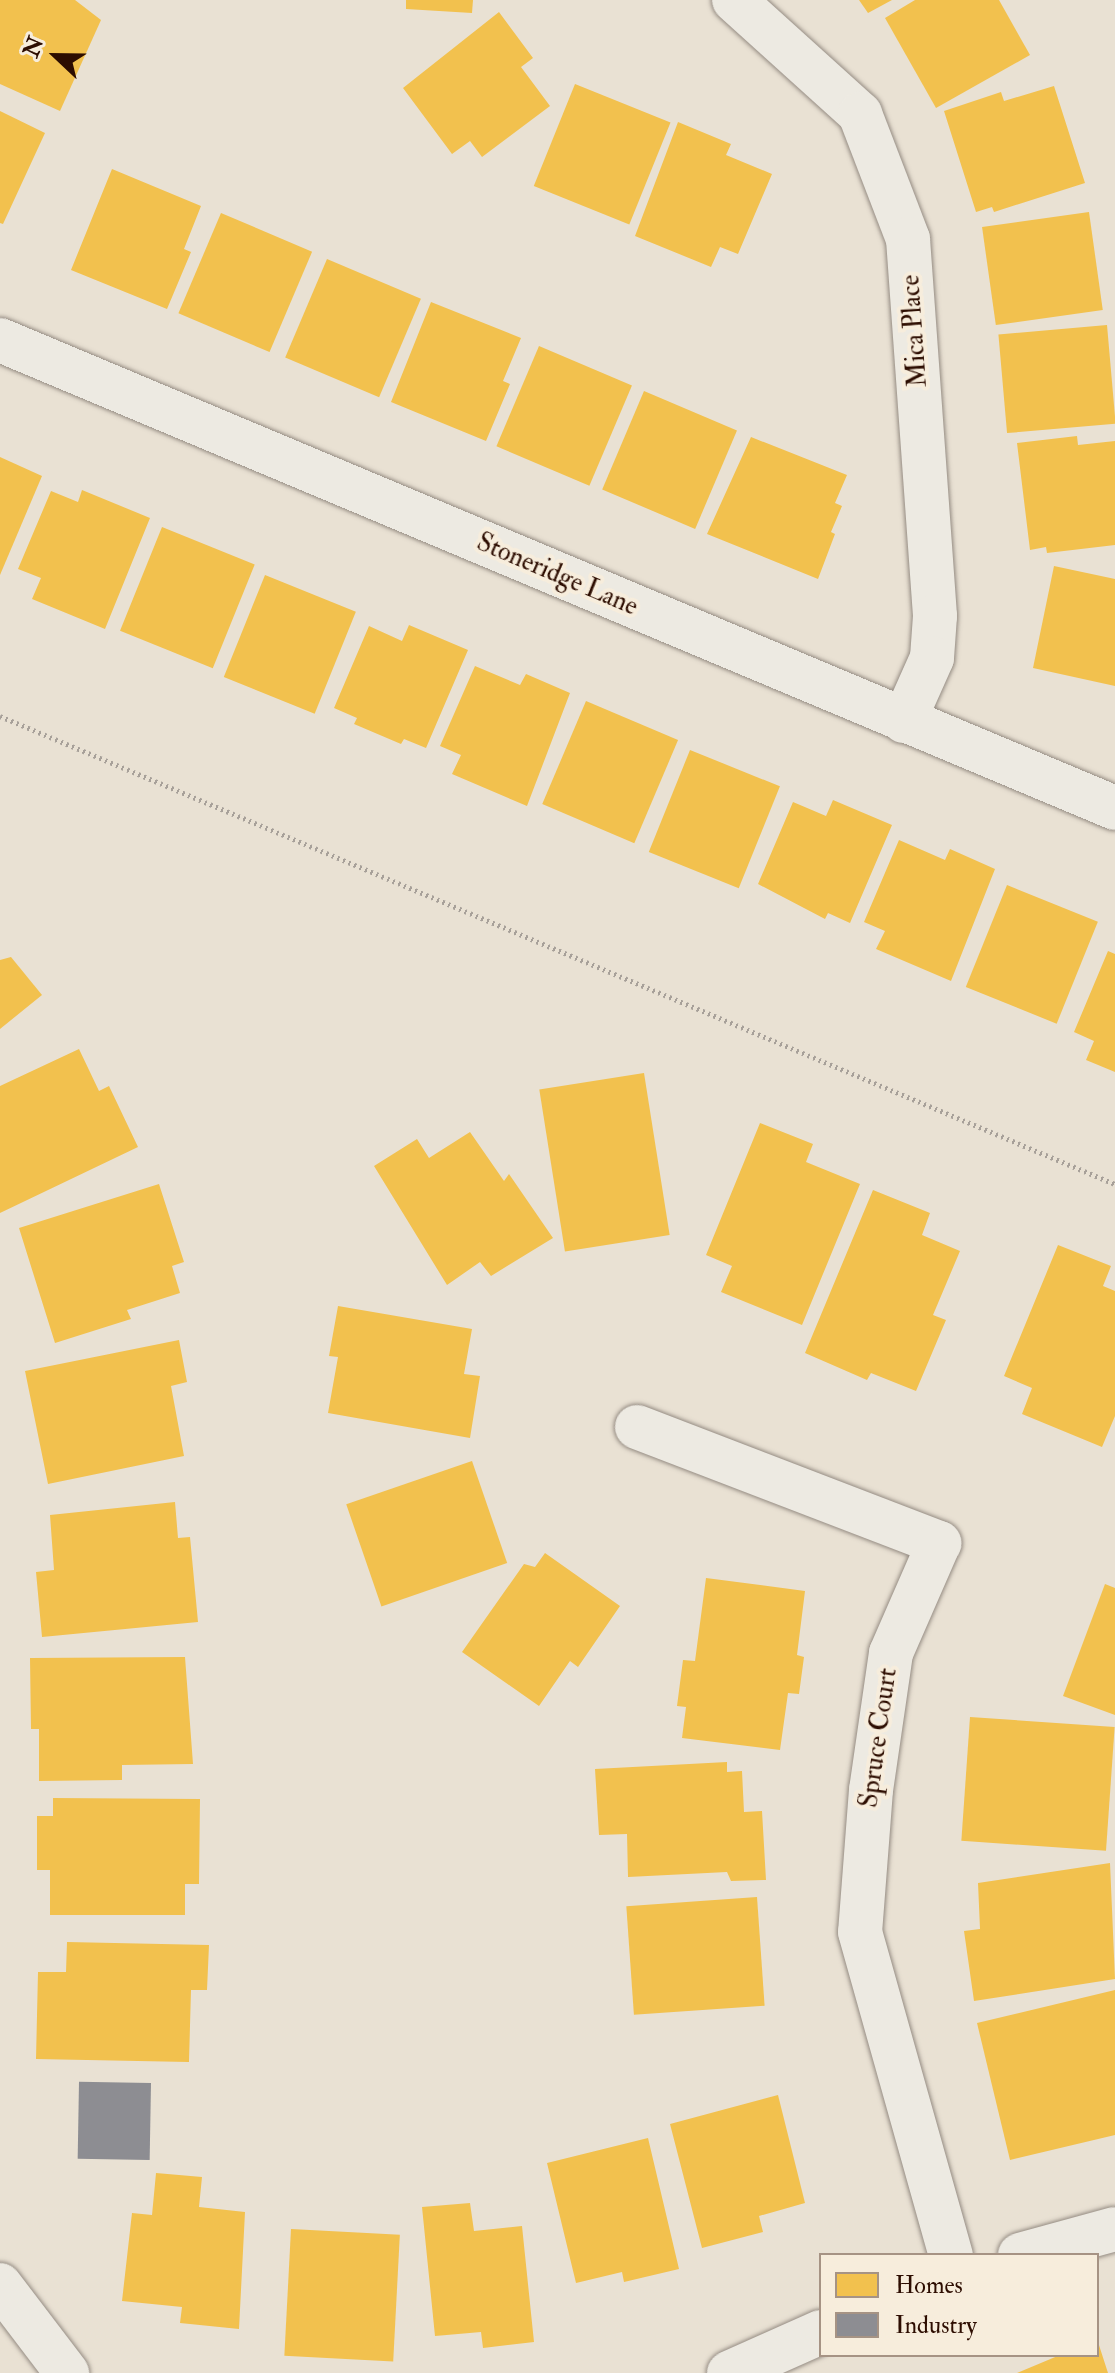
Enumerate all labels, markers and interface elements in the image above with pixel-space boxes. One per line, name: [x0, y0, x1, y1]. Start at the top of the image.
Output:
north arrow: [16, 16, 96, 96]
text: N: [17, 33, 50, 61]
street label: Mica Place: [896, 274, 934, 388]
street label: Stoneridge Lane: [472, 527, 642, 623]
street label: Spruce Court: [854, 1666, 904, 1810]
legend: [819, 2253, 1099, 2357]
text: Homes: [895, 2270, 963, 2301]
text: Industry: [895, 2310, 977, 2341]

